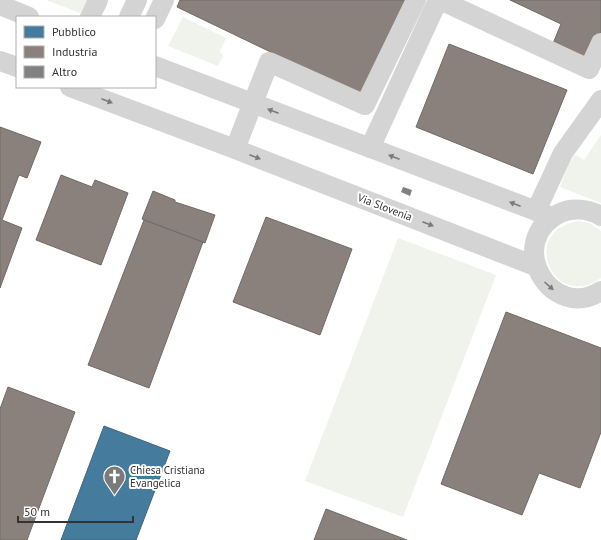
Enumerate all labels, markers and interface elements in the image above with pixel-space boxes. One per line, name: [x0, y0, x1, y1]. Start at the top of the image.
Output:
legend: [16, 16, 156, 88]
text: Pubblico: [52, 24, 96, 39]
text: Industria: [52, 44, 97, 59]
text: Altro: [52, 64, 77, 79]
one-way arrow: [101, 98, 113, 104]
one-way arrow: [266, 107, 278, 113]
one-way arrow: [249, 154, 261, 160]
one-way arrow: [388, 154, 400, 160]
street label: Via Slovenia: [355, 190, 414, 224]
one-way arrow: [509, 200, 521, 206]
one-way arrow: [422, 221, 434, 227]
one-way arrow: [544, 282, 555, 291]
church icon: Chiesa Cristiana Evangelica: [102, 463, 128, 496]
place label: Chiesa Cristiana Evangelica: [130, 463, 205, 490]
scale bar: [18, 498, 133, 524]
text: 50 m: [24, 504, 50, 519]

